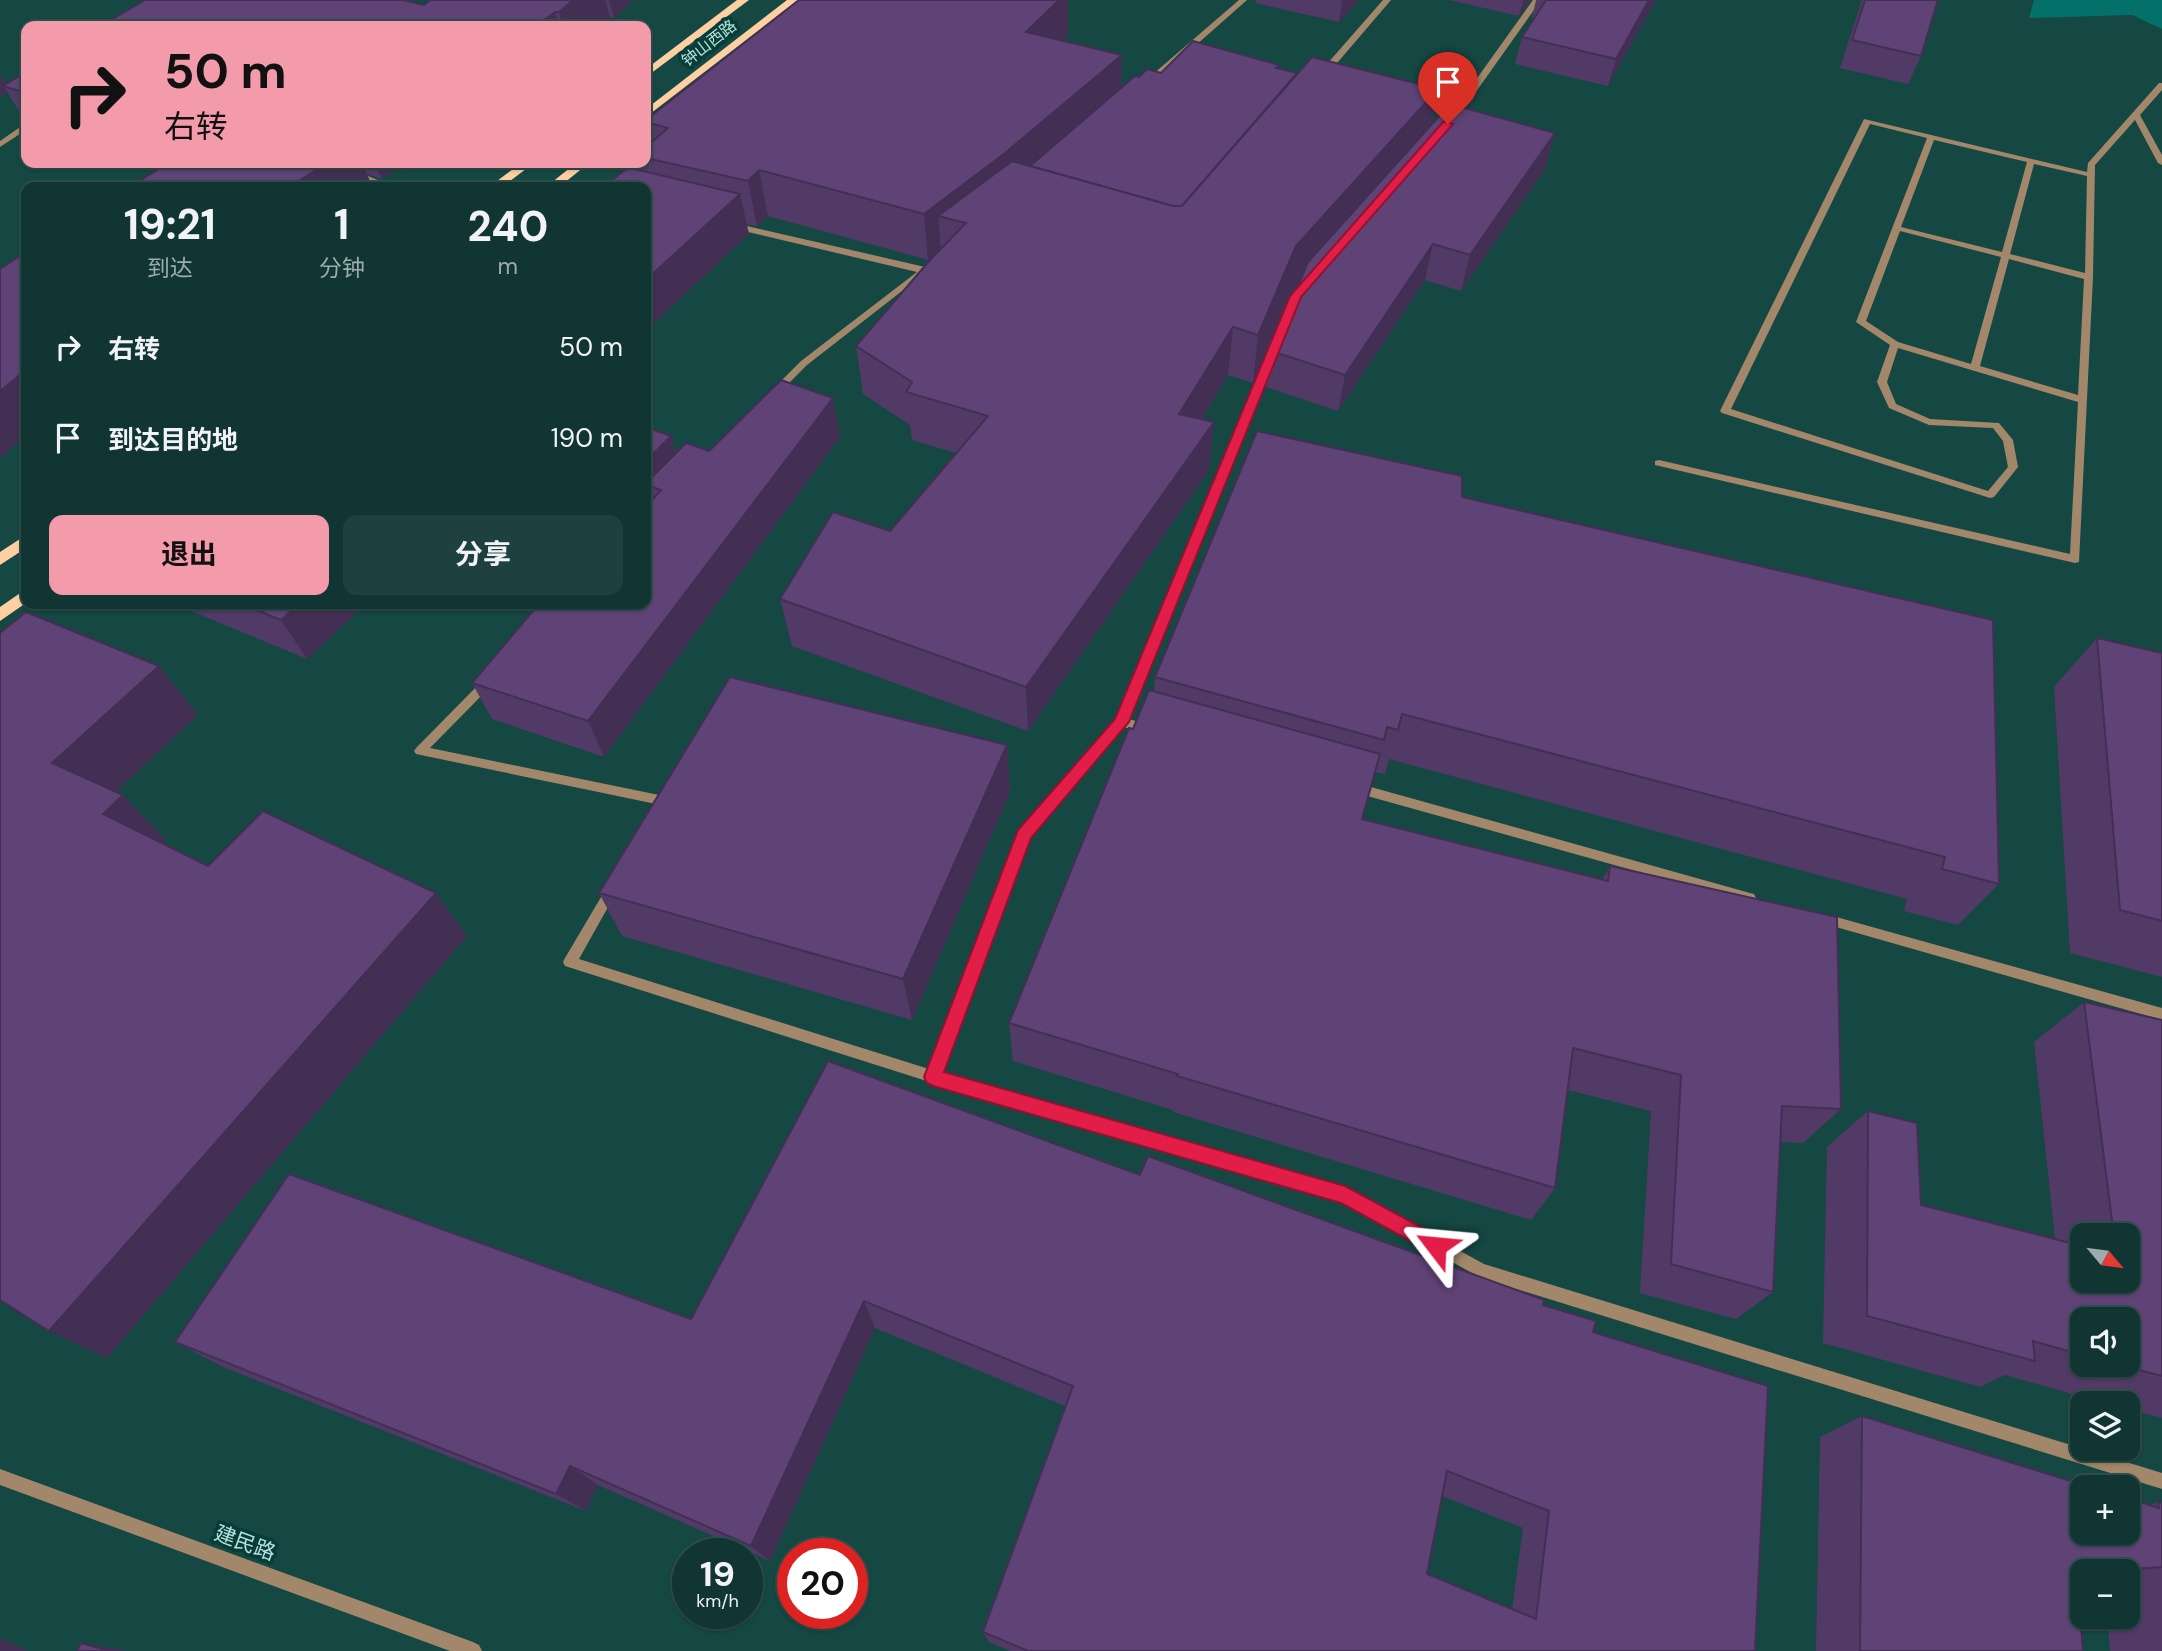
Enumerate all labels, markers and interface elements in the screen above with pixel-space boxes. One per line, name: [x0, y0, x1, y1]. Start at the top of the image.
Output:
street label: 钟山西路: [677, 15, 741, 71]
text: 50 m: [164, 39, 287, 103]
icon: right: [49, 49, 140, 140]
pin: [1418, 52, 1478, 124]
icon: arrive: [1429, 63, 1467, 101]
text: 右转: [164, 106, 228, 148]
text: 19:21: [124, 197, 216, 252]
text: 1: [334, 197, 349, 252]
text: 240: [467, 199, 548, 254]
text: m: [498, 251, 518, 281]
text: 到达: [147, 253, 193, 283]
text: 分钟: [319, 253, 365, 283]
icon: right: [49, 328, 87, 366]
text: 50 m: [559, 330, 623, 364]
text: 右转: [108, 332, 160, 366]
icon: arrive: [49, 419, 87, 457]
text: 190 m: [551, 421, 623, 455]
text: 到达目的地: [108, 423, 238, 457]
button: 退出: [49, 515, 329, 595]
button: 分享: [343, 515, 623, 595]
position arrow: [1399, 1209, 1473, 1283]
north arrow: [2070, 1223, 2140, 1293]
map controls: [2070, 1223, 2140, 1629]
button: sound: [2070, 1307, 2140, 1377]
button: layers: [2070, 1391, 2140, 1461]
button: +: [2070, 1475, 2140, 1545]
street label: 建民路: [211, 1519, 279, 1567]
speed limit sign: 20: [777, 1538, 868, 1629]
text: 19: [700, 1551, 735, 1597]
button: −: [2070, 1559, 2140, 1629]
text: km/h: [696, 1589, 739, 1613]

